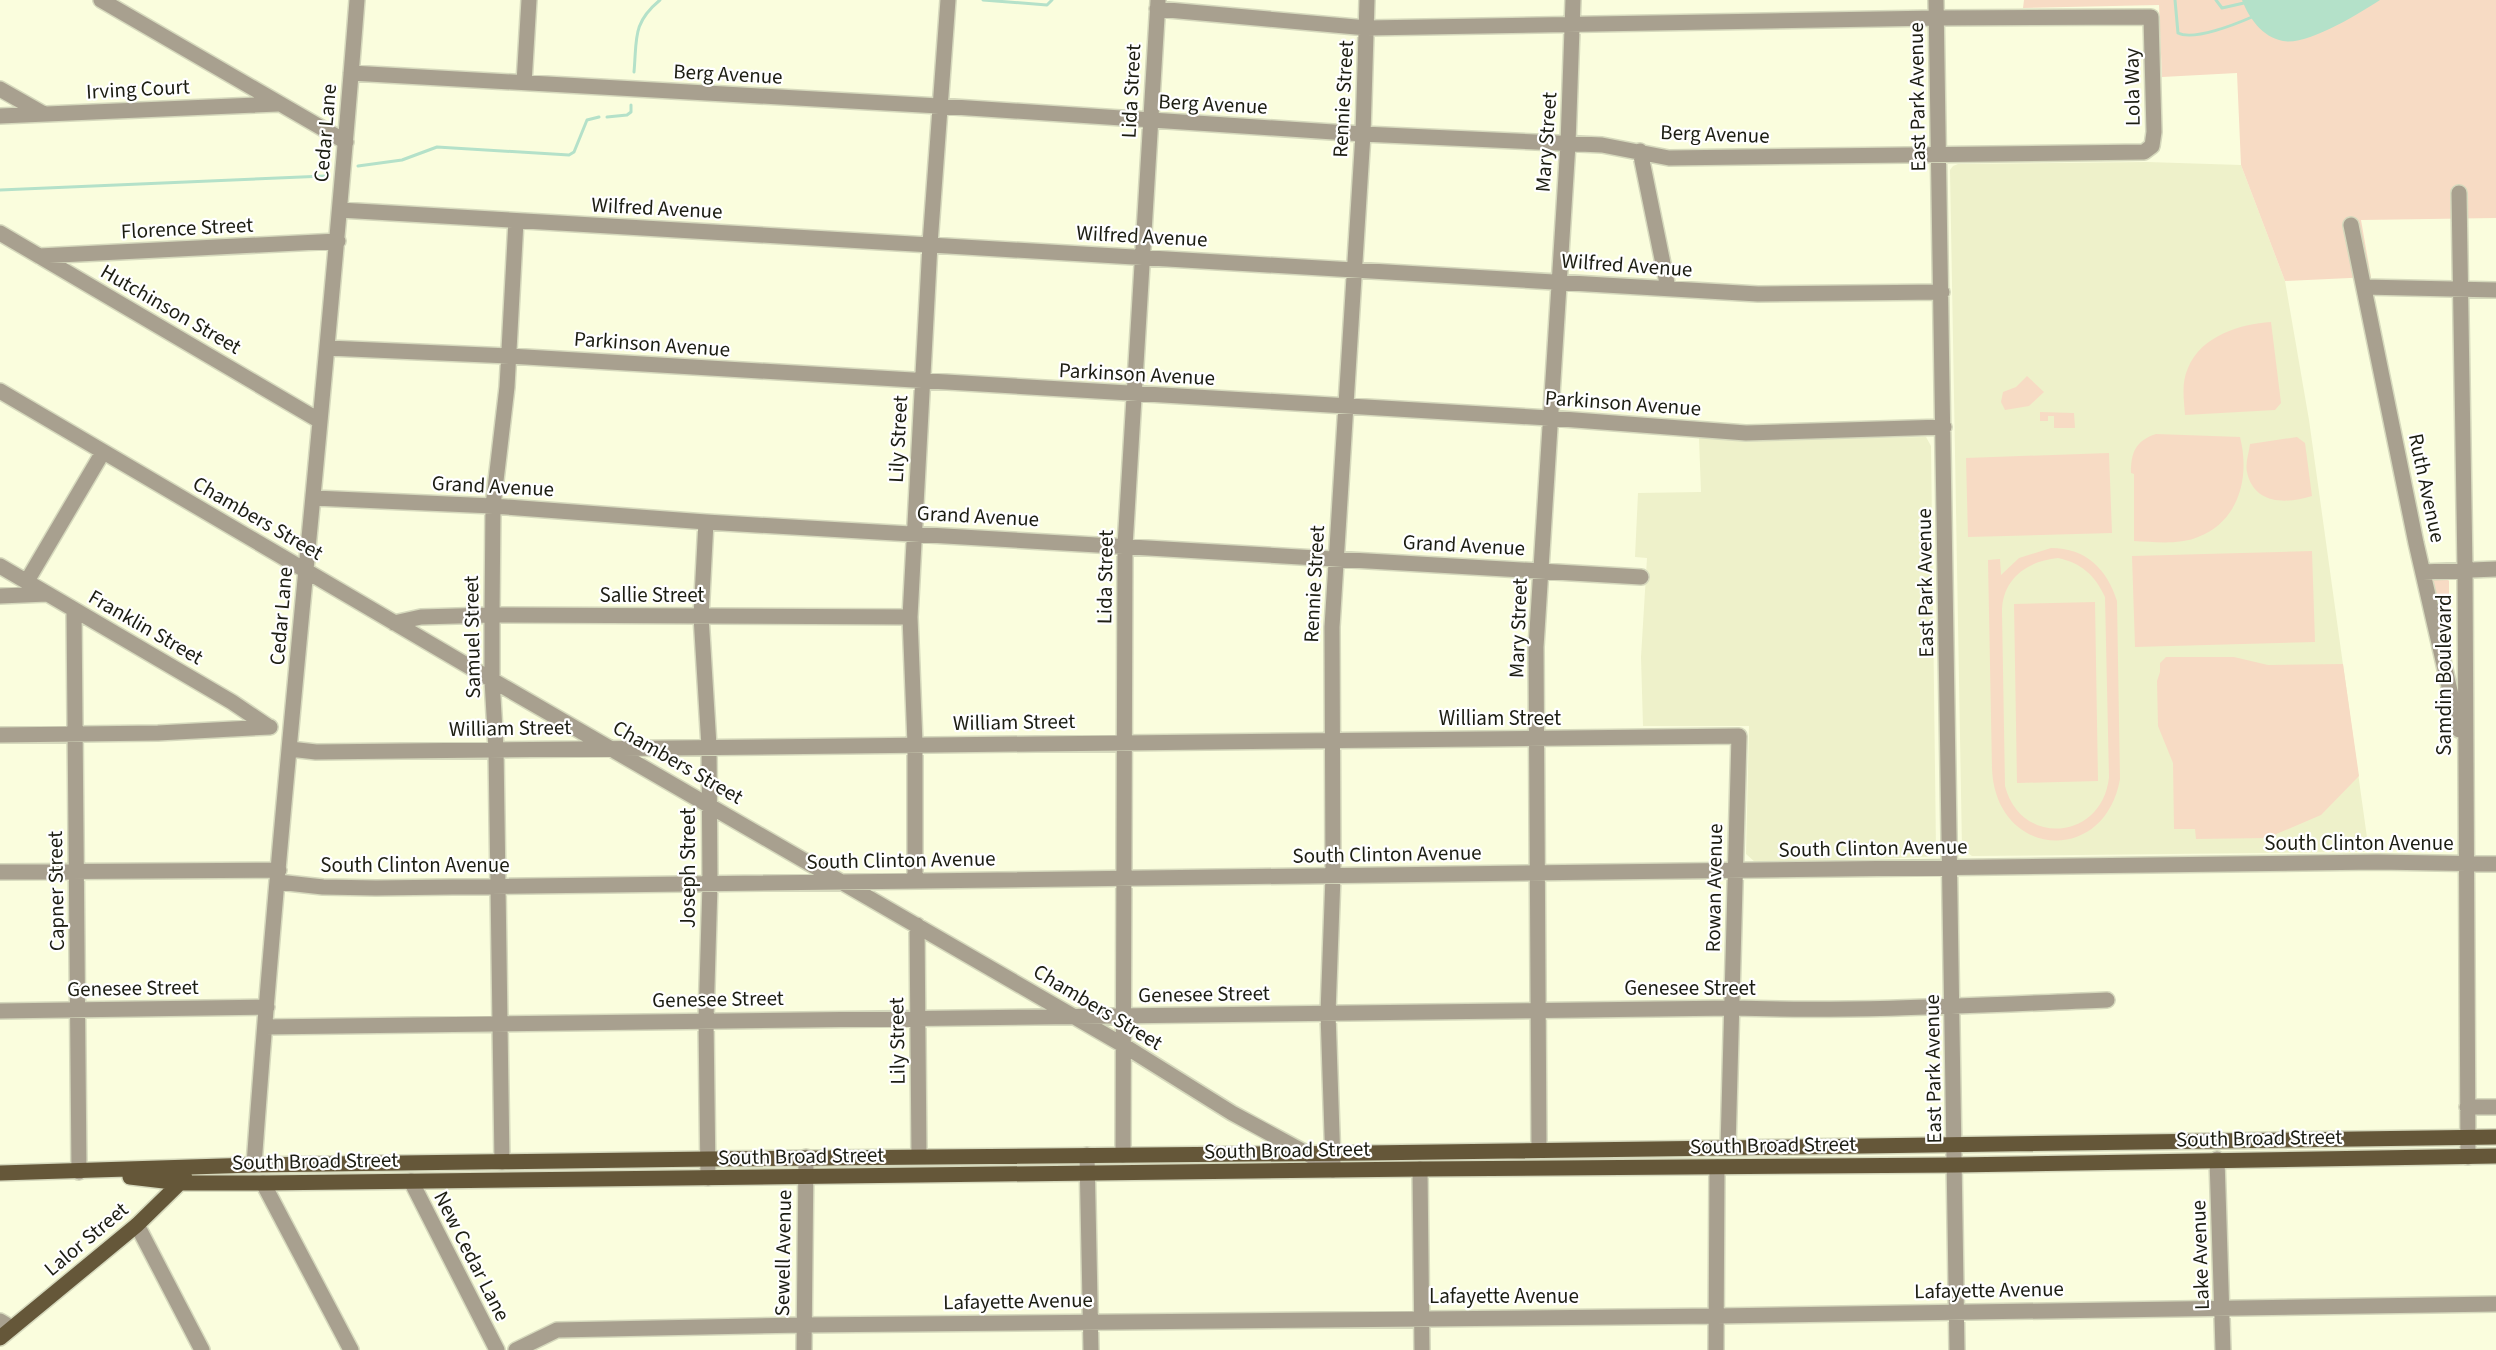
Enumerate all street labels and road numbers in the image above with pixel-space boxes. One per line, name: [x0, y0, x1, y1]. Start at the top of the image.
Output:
street label: East Park Avenue: [1901, 22, 1933, 172]
street label: Rennie Street: [1325, 40, 1361, 158]
street label: Lida Street: [1114, 43, 1148, 139]
street label: Lola Way: [2116, 48, 2148, 126]
street label: Berg Avenue: [673, 56, 783, 92]
street label: Irving Court: [85, 71, 191, 107]
street label: Cedar Lane: [306, 82, 344, 184]
street label: Berg Avenue: [1158, 86, 1268, 122]
street label: Mary Street: [1528, 91, 1564, 193]
street label: Berg Avenue: [1660, 117, 1770, 151]
street label: Wilfred Avenue: [591, 190, 723, 226]
street label: Florence Street: [120, 210, 254, 246]
street label: Wilfred Avenue: [1076, 218, 1208, 254]
street label: Wilfred Avenue: [1560, 245, 1694, 285]
street label: Hutchinson Street: [95, 256, 247, 362]
street label: Parkinson Avenue: [573, 324, 731, 364]
street label: Parkinson Avenue: [1058, 355, 1216, 393]
street label: Parkinson Avenue: [1544, 383, 1702, 423]
street label: Lily Street: [881, 395, 915, 483]
street label: Ruth Avenue: [2401, 431, 2453, 545]
street label: Chambers Street: [187, 468, 329, 568]
street label: Grand Avenue: [431, 468, 555, 504]
street label: Grand Avenue: [916, 498, 1040, 534]
street label: East Park Avenue: [1909, 508, 1941, 658]
street label: Rennie Street: [1296, 525, 1332, 643]
street label: Grand Avenue: [1402, 527, 1526, 563]
street label: Lida Street: [1089, 530, 1121, 624]
street label: Cedar Lane: [262, 565, 300, 667]
street label: Samuel Street: [456, 575, 488, 699]
street label: Mary Street: [1501, 577, 1535, 679]
street label: Sallie Street: [600, 580, 704, 610]
street label: Franklin Street: [83, 582, 209, 672]
street label: Samdin Boulevard: [2429, 594, 2459, 756]
street label: William Street: [1439, 703, 1561, 733]
street label: William Street: [953, 706, 1075, 738]
street label: William Street: [449, 712, 571, 744]
street label: Chambers Street: [607, 712, 749, 812]
street label: Joseph Street: [673, 808, 703, 928]
street label: Rowan Avenue: [1698, 823, 1730, 953]
street label: South Clinton Avenue: [2264, 828, 2454, 858]
street label: Capner Street: [40, 831, 72, 951]
street label: South Clinton Avenue: [1778, 831, 1968, 865]
street label: South Clinton Avenue: [1292, 837, 1482, 871]
street label: South Clinton Avenue: [806, 843, 996, 877]
street label: South Clinton Avenue: [320, 850, 510, 880]
street label: Chambers Street: [1028, 956, 1168, 1058]
street label: Genesee Street: [67, 972, 199, 1004]
street label: Genesee Street: [1624, 973, 1756, 1003]
street label: Genesee Street: [1138, 978, 1270, 1010]
street label: Genesee Street: [652, 983, 784, 1015]
street label: East Park Avenue: [1917, 994, 1949, 1144]
street label: Lily Street: [881, 997, 913, 1085]
street label: South Broad Street: [2176, 1122, 2342, 1154]
street label: South Broad Street: [1690, 1129, 1856, 1161]
street label: South Broad Street: [1204, 1134, 1370, 1166]
street label: South Broad Street: [718, 1140, 884, 1172]
street label: South Broad Street: [232, 1145, 398, 1177]
street label: New Cedar Lane: [426, 1186, 518, 1326]
street label: Sewell Avenue: [767, 1189, 799, 1317]
street label: Lalor Street: [37, 1195, 135, 1283]
street label: Lake Avenue: [2183, 1199, 2217, 1311]
street label: Lafayette Avenue: [1914, 1274, 2064, 1306]
street label: Lafayette Avenue: [1429, 1281, 1579, 1311]
street label: Lafayette Avenue: [943, 1285, 1093, 1317]

